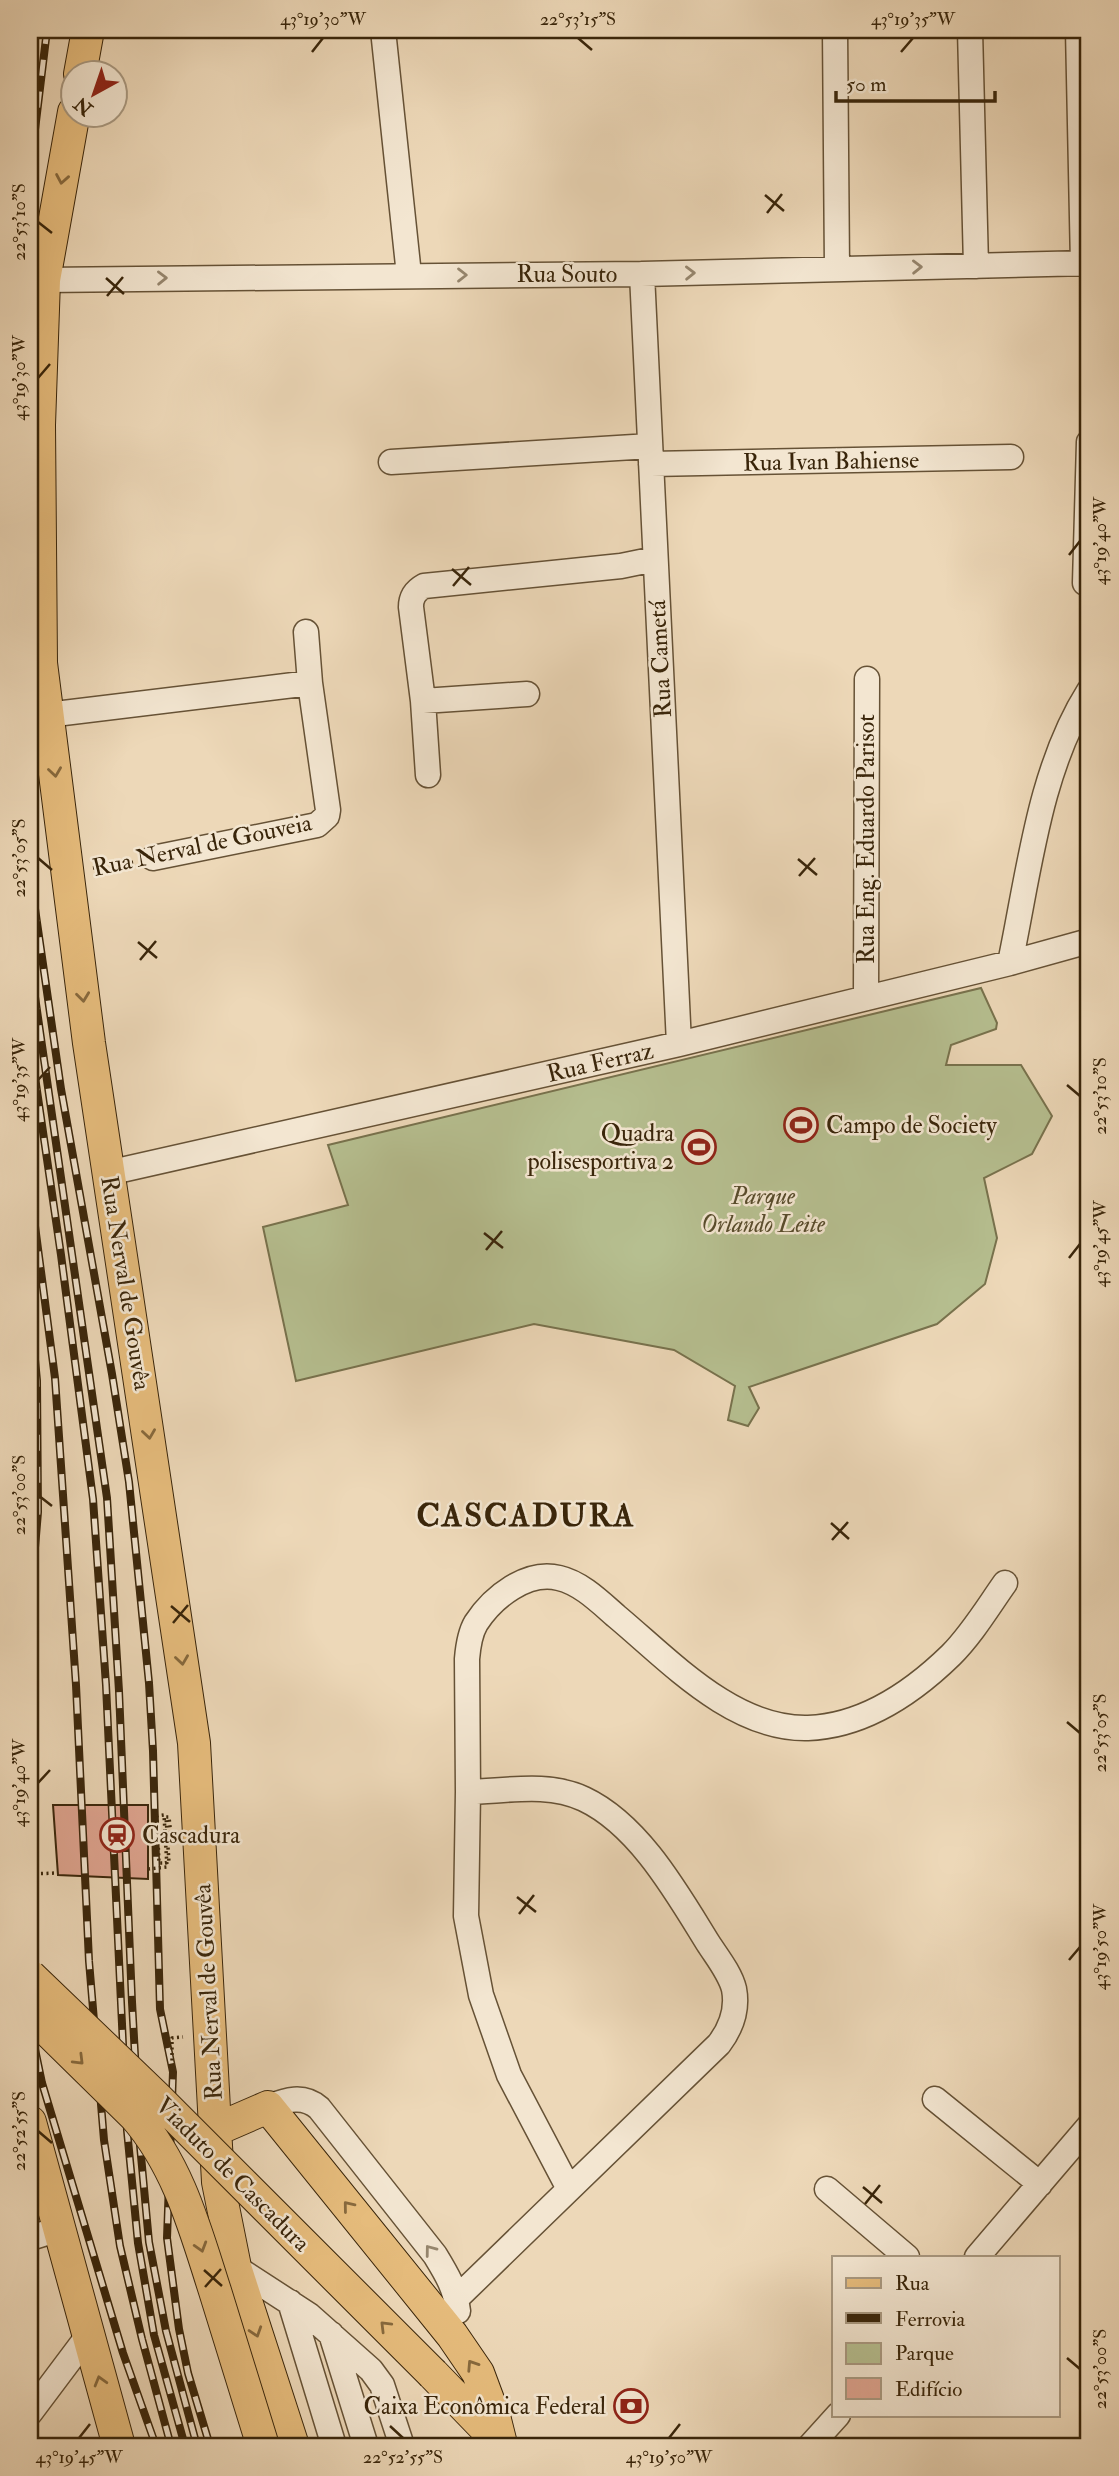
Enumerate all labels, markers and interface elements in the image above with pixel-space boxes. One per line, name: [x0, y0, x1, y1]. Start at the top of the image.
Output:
text: 43°19'30"W: [280, 8, 366, 31]
text: 22°53'15"S: [540, 8, 616, 31]
text: 43°19'35"W: [871, 8, 956, 31]
north arrow: [60, 60, 130, 130]
scale bar: [836, 60, 995, 104]
text: 50 m: [846, 71, 887, 98]
text: N: [69, 91, 99, 122]
one-way arrow: [55, 173, 70, 185]
text: 22°53'10"S: [8, 183, 31, 261]
street label: Rua Souto: [517, 259, 617, 290]
one-way arrow: [913, 259, 923, 275]
one-way arrow: [685, 265, 696, 280]
one-way arrow: [458, 267, 468, 283]
one-way arrow: [156, 271, 167, 286]
text: 43°19'30"W: [8, 335, 31, 421]
street label: Rua Ivan Bahiense: [743, 444, 919, 479]
text: 43°19'40"W: [1089, 496, 1112, 585]
street label: Rua Cametá: [642, 598, 679, 719]
street label: Rua Eng. Eduardo Parisot: [851, 714, 882, 964]
one-way arrow: [47, 766, 62, 778]
street label: Rua Nerval de Gouveia: [90, 807, 316, 884]
text: 22°53'05"S: [8, 818, 31, 898]
one-way arrow: [76, 992, 91, 1003]
street label: Rua Ferraz: [544, 1035, 657, 1090]
text: 43°19'35"W: [8, 1037, 31, 1122]
text: 22°53'10"S: [1089, 1057, 1112, 1135]
sports icon: Campo de Society: [782, 1106, 820, 1144]
place label: Campo de Society: [826, 1110, 997, 1141]
place label: Quadra polisesportiva 2: [526, 1118, 675, 1177]
sports icon: Quadra polisesportiva 2: [680, 1128, 718, 1166]
street label: Rua Nerval de Gouvêa: [93, 1174, 158, 1394]
park label: Parque Orlando Leite: [701, 1181, 826, 1240]
text: 43°19'45"W: [1089, 1200, 1112, 1287]
one-way arrow: [141, 1429, 156, 1440]
text: 22°53'00"S: [8, 1455, 31, 1535]
district label: CASCADURA: [416, 1496, 636, 1536]
one-way arrow: [174, 1654, 189, 1665]
text: 22°53'05"S: [1089, 1693, 1112, 1773]
text: 43°19'40"W: [8, 1738, 31, 1827]
station icon: Cascadura: [98, 1816, 136, 1854]
place label: Cascadura: [142, 1820, 241, 1851]
street label: Rua Nerval de Gouvêa: [187, 1882, 230, 2101]
text: 43°19'50"W: [1089, 1903, 1112, 1990]
one-way arrow: [71, 2052, 84, 2065]
street label: Viaduto de Cascadura: [149, 2090, 317, 2259]
text: 22°52'55"S: [8, 2091, 31, 2171]
one-way arrow: [343, 2201, 356, 2213]
one-way arrow: [193, 2241, 207, 2253]
one-way arrow: [426, 2246, 439, 2258]
legend: [832, 2256, 1060, 2416]
text: Rua: [895, 2270, 930, 2297]
text: Ferrovia: [895, 2306, 966, 2333]
one-way arrow: [380, 2321, 393, 2334]
one-way arrow: [248, 2325, 262, 2338]
text: 22°53'00"S: [1089, 2329, 1112, 2409]
text: Parque: [895, 2340, 954, 2367]
one-way arrow: [467, 2359, 480, 2372]
one-way arrow: [94, 2375, 108, 2387]
text: Edifício: [895, 2376, 962, 2403]
bank icon: Caixa Econômica Federal: [612, 2387, 650, 2425]
place label: Caixa Econômica Federal: [364, 2391, 606, 2422]
text: 43°19'45"W: [36, 2446, 123, 2469]
text: 22°52'55"S: [363, 2446, 443, 2469]
text: 43°19'50"W: [626, 2446, 713, 2469]

